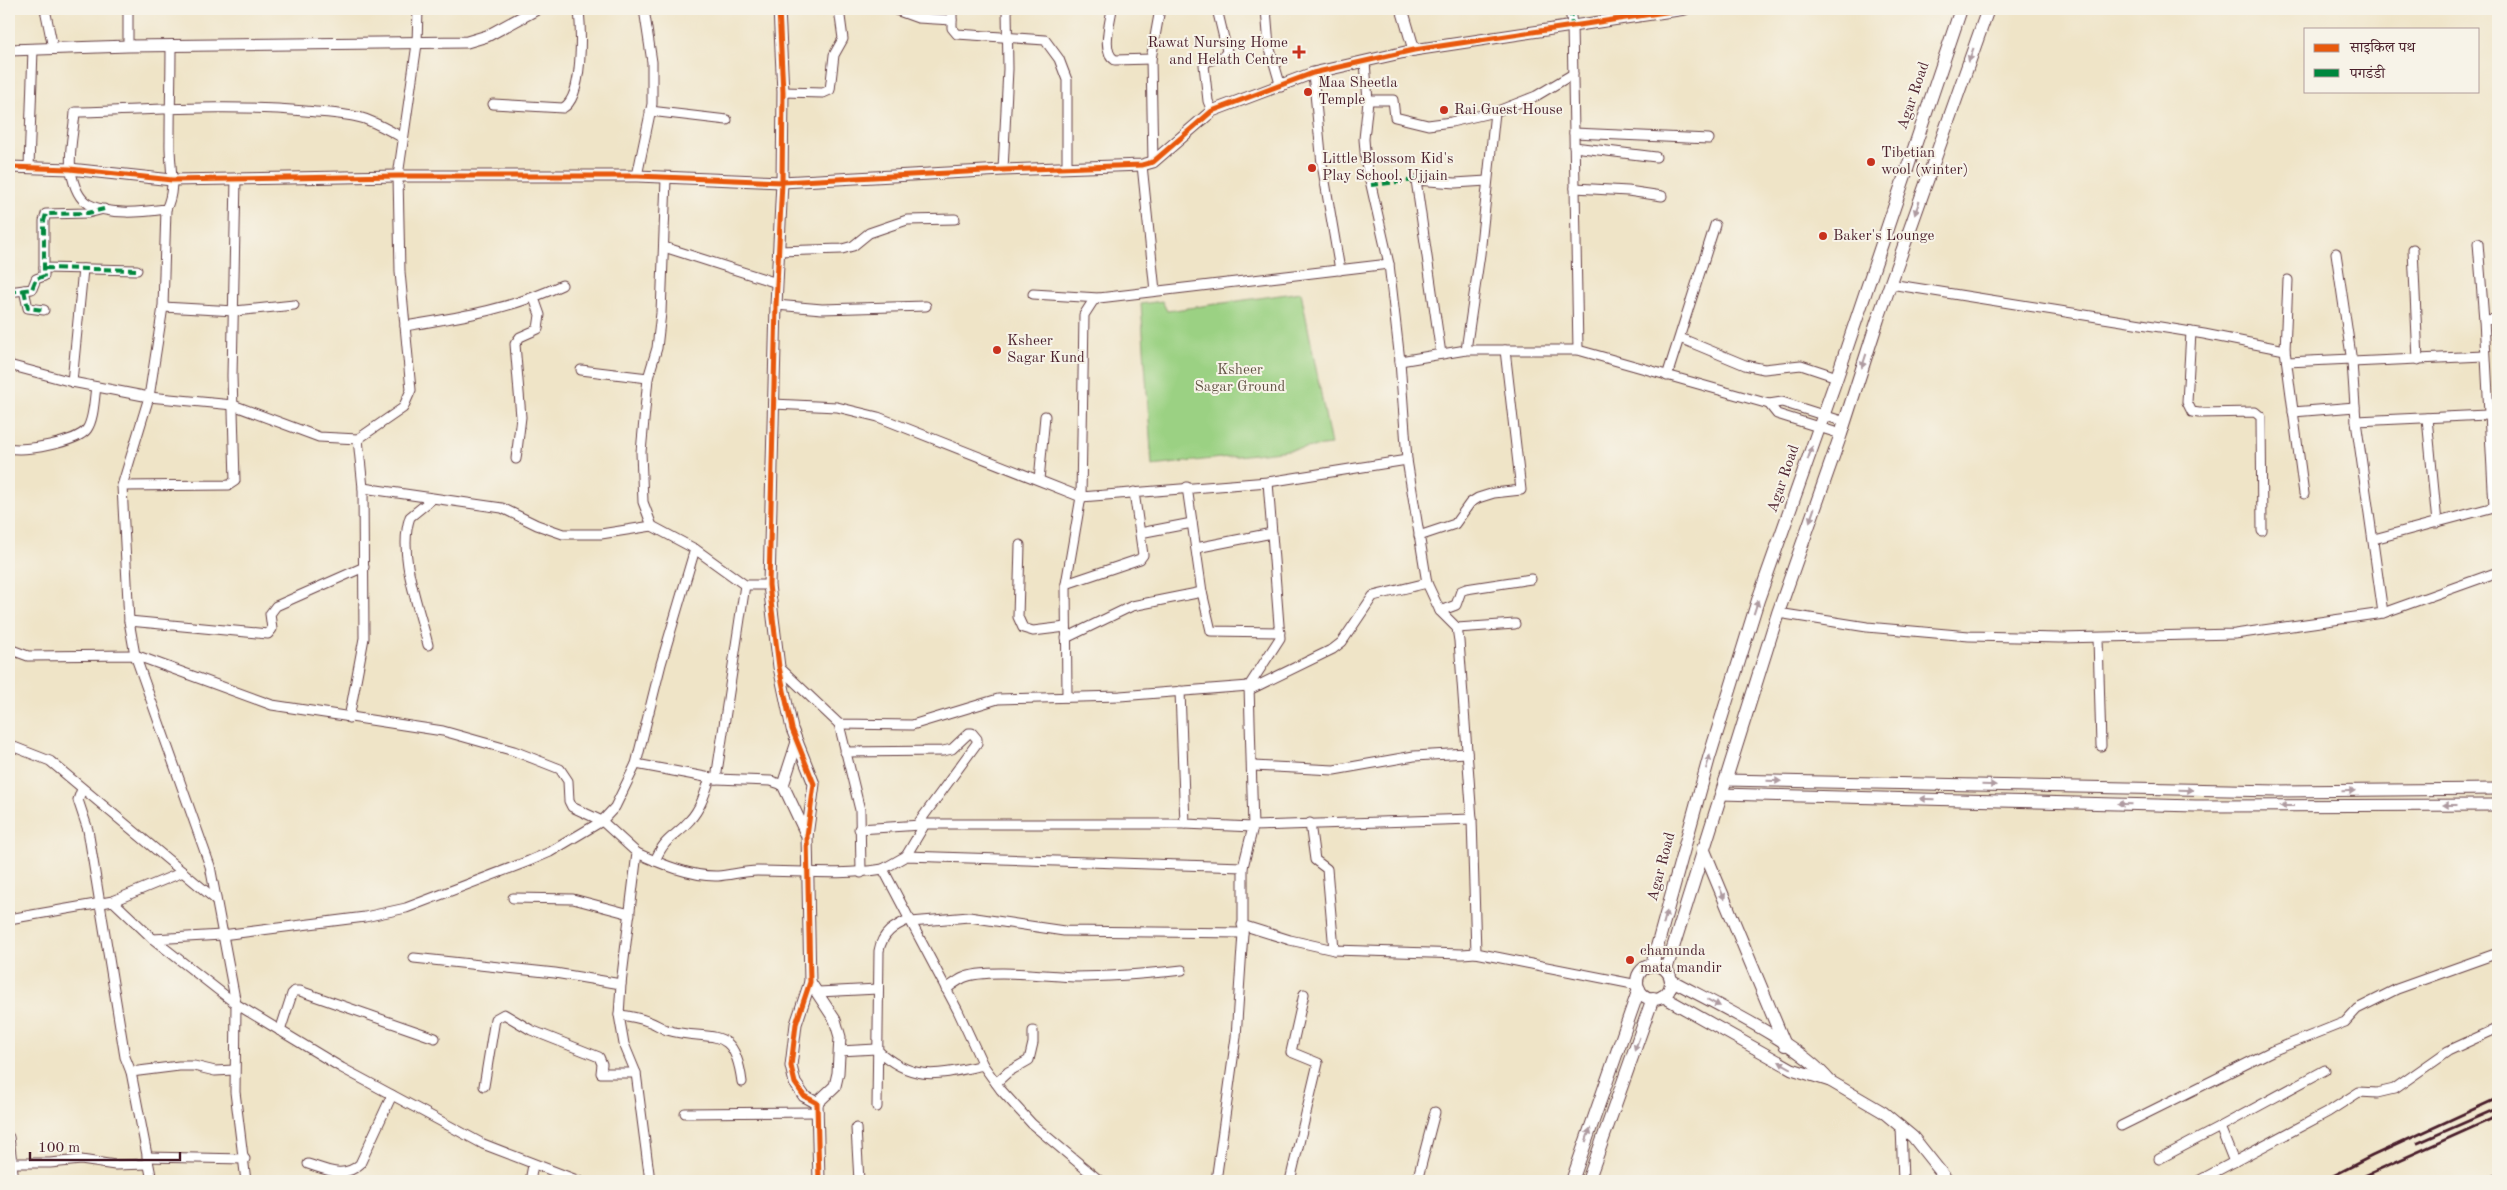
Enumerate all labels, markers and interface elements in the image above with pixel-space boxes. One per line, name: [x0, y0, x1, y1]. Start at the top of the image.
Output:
legend: [2304, 28, 2480, 92]
place label: Rawat Nursing Home and Helath Centre: [1147, 36, 1288, 68]
text: साइकिल पथ: [2349, 39, 2416, 56]
marker: Rawat Nursing Home and Helath Centre: [1292, 45, 1306, 59]
one-way arrow: [1967, 47, 1974, 62]
street label: Agar Road: [1895, 60, 1933, 132]
text: पगडंडी: [2349, 64, 2386, 82]
place label: Maa Sheetla Temple: [1318, 76, 1398, 108]
marker: Maa Sheetla Temple: [1302, 86, 1314, 98]
place label: Rai Guest House: [1454, 103, 1563, 118]
marker: Rai Guest House: [1438, 104, 1450, 116]
place label: Tibetian wool (winter): [1881, 146, 1968, 178]
place label: Little Blossom Kid's Play School, Ujjain: [1322, 152, 1454, 184]
marker: Tibetian wool (winter): [1865, 156, 1877, 168]
marker: Little Blossom Kid's Play School, Ujjain: [1306, 162, 1318, 174]
one-way arrow: [1913, 201, 1921, 216]
place label: Baker's Lounge: [1833, 229, 1935, 244]
marker: Baker's Lounge: [1817, 230, 1829, 242]
place label: Ksheer Sagar Kund: [1007, 334, 1085, 366]
marker: Ksheer Sagar Kund: [991, 344, 1003, 356]
one-way arrow: [1860, 354, 1867, 369]
park label: Ksheer Sagar Ground: [1195, 363, 1286, 395]
street label: Agar Road: [1765, 443, 1803, 515]
one-way arrow: [1807, 446, 1814, 461]
one-way arrow: [1808, 508, 1815, 523]
one-way arrow: [1753, 599, 1761, 614]
one-way arrow: [1704, 754, 1712, 769]
one-way arrow: [1766, 777, 1782, 785]
one-way arrow: [1981, 782, 1997, 790]
one-way arrow: [2178, 786, 2194, 794]
one-way arrow: [2341, 786, 2357, 794]
one-way arrow: [1919, 795, 1935, 803]
one-way arrow: [2116, 800, 2132, 808]
one-way arrow: [2441, 801, 2457, 809]
one-way arrow: [2279, 802, 2295, 810]
street label: Agar Road: [1646, 831, 1678, 903]
one-way arrow: [1718, 886, 1726, 901]
one-way arrow: [1661, 911, 1669, 926]
place label: chamunda mata mandir: [1640, 944, 1722, 976]
marker: chamunda mata mandir: [1624, 954, 1636, 966]
one-way arrow: [1706, 999, 1721, 1007]
one-way arrow: [1633, 1037, 1640, 1052]
one-way arrow: [1778, 1060, 1791, 1069]
one-way arrow: [1585, 1128, 1592, 1143]
scale bar: [30, 1130, 180, 1162]
text: 100 m: [38, 1141, 80, 1156]

